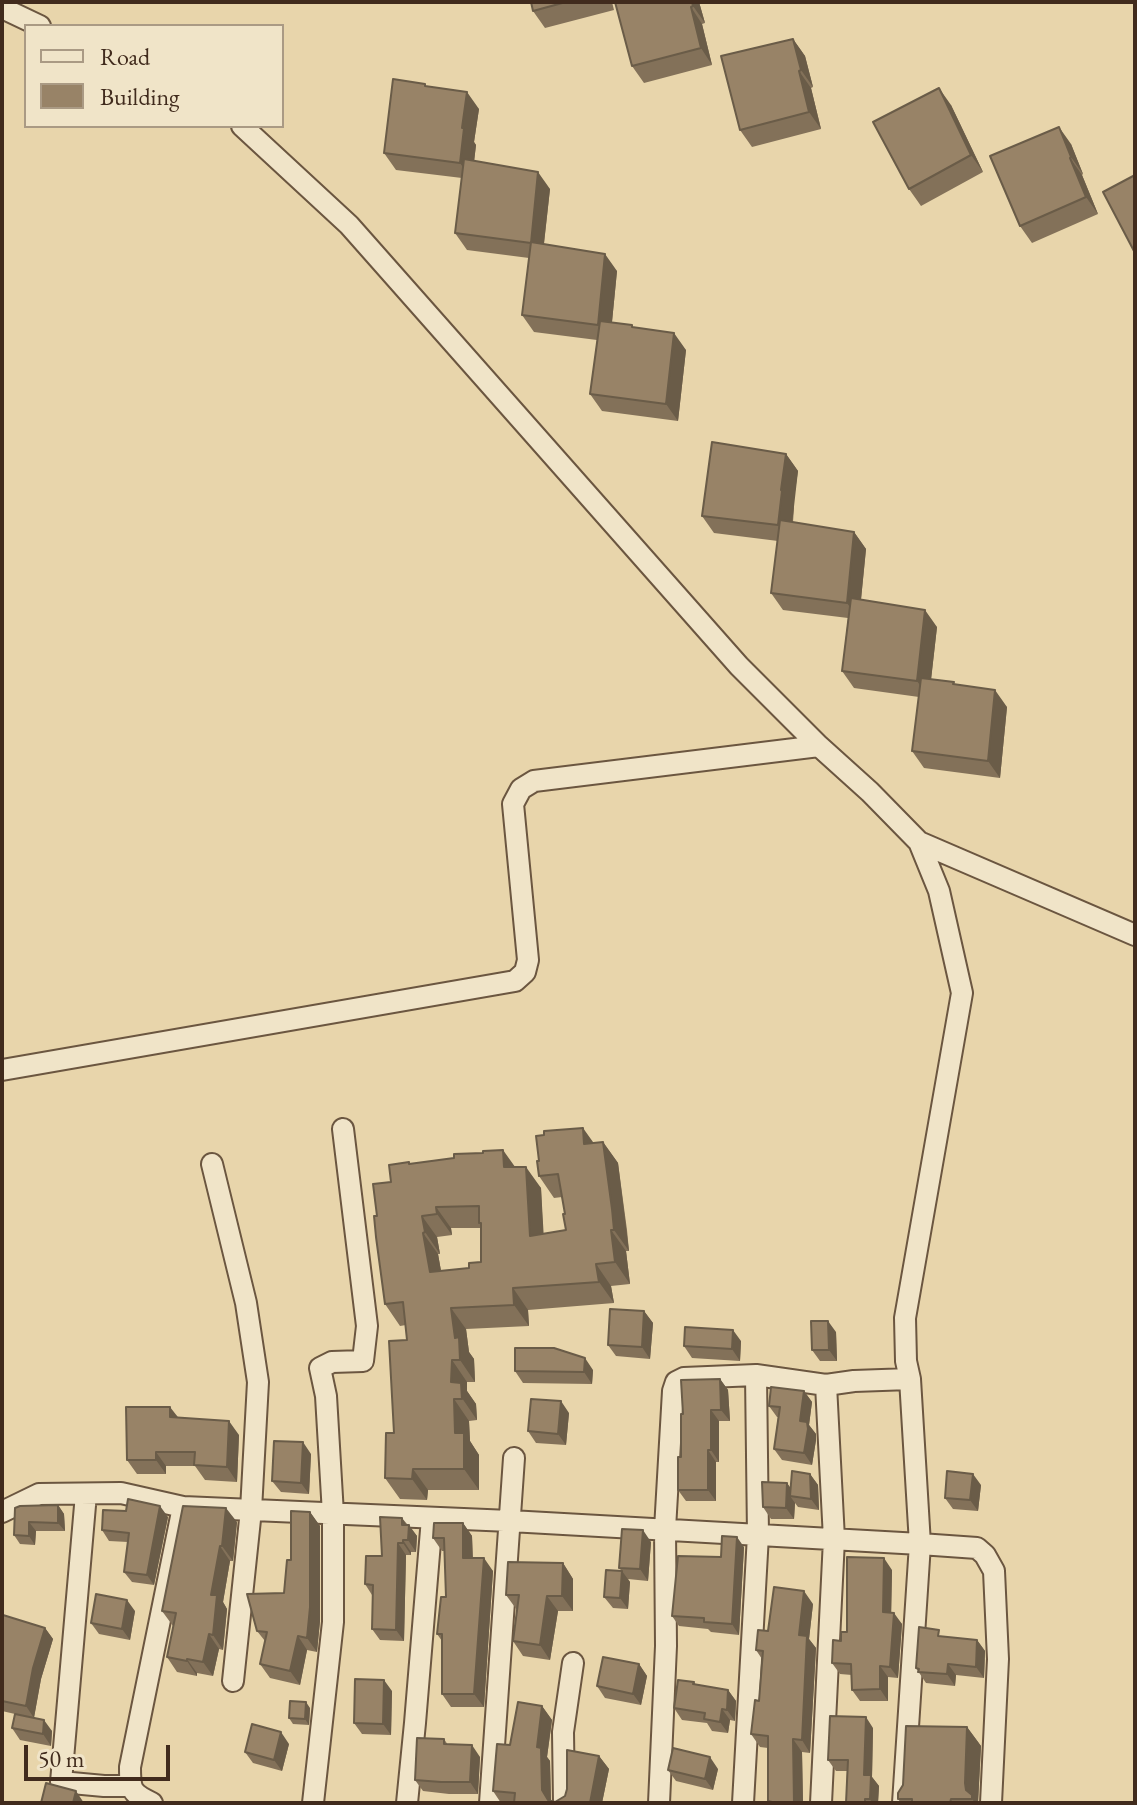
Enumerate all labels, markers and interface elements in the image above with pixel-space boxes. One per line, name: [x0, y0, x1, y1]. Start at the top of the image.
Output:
legend: [24, 24, 284, 128]
text: Road: [100, 41, 150, 72]
text: Building: [100, 81, 180, 112]
scale bar: [28, 1729, 174, 1779]
text: 50 m: [38, 1743, 85, 1774]

